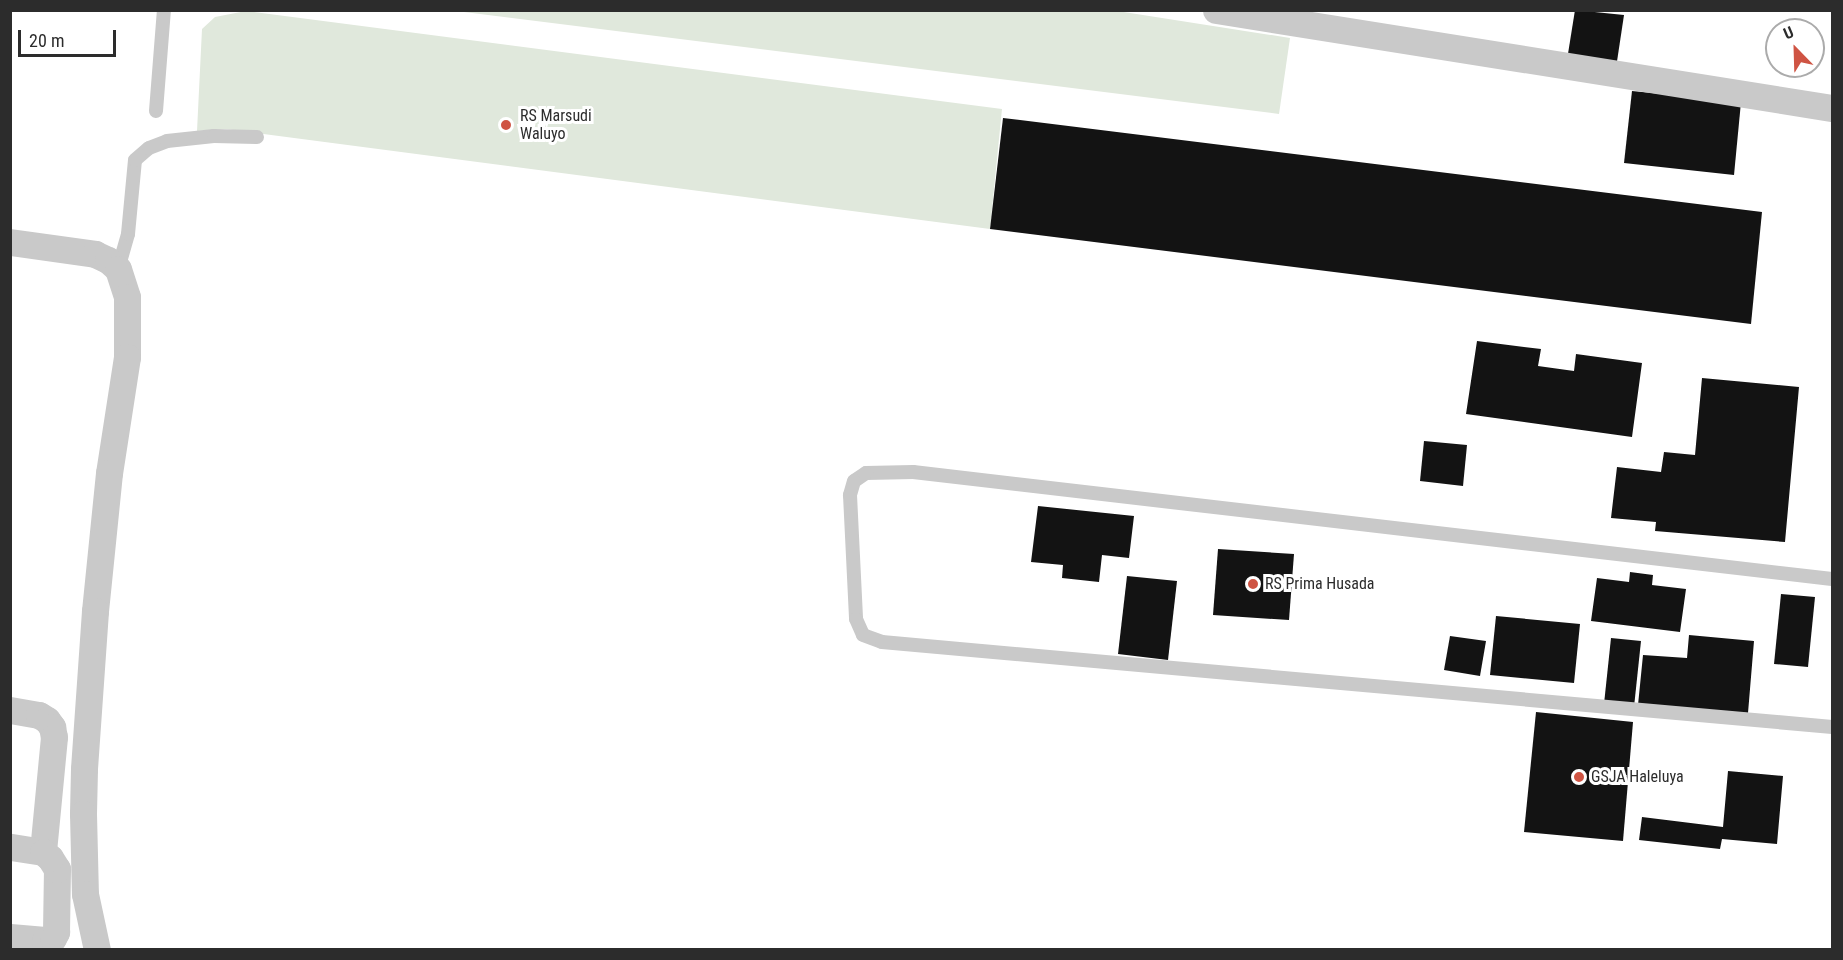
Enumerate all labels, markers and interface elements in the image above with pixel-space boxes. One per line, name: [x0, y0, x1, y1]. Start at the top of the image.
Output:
scale bar: [21, 18, 118, 56]
north arrow: [1765, 18, 1825, 78]
text: U: [1781, 22, 1796, 43]
text: 20 m: [29, 30, 64, 51]
place label: RS Marsudi Waluyo: [520, 106, 592, 144]
marker: RS Marsudi Waluyo: [497, 116, 515, 134]
place label: RS Prima Husada: [1265, 574, 1374, 594]
marker: RS Prima Husada: [1246, 577, 1260, 591]
place label: GSJA Haleluya: [1591, 767, 1684, 787]
marker: GSJA Haleluya: [1572, 770, 1586, 784]

